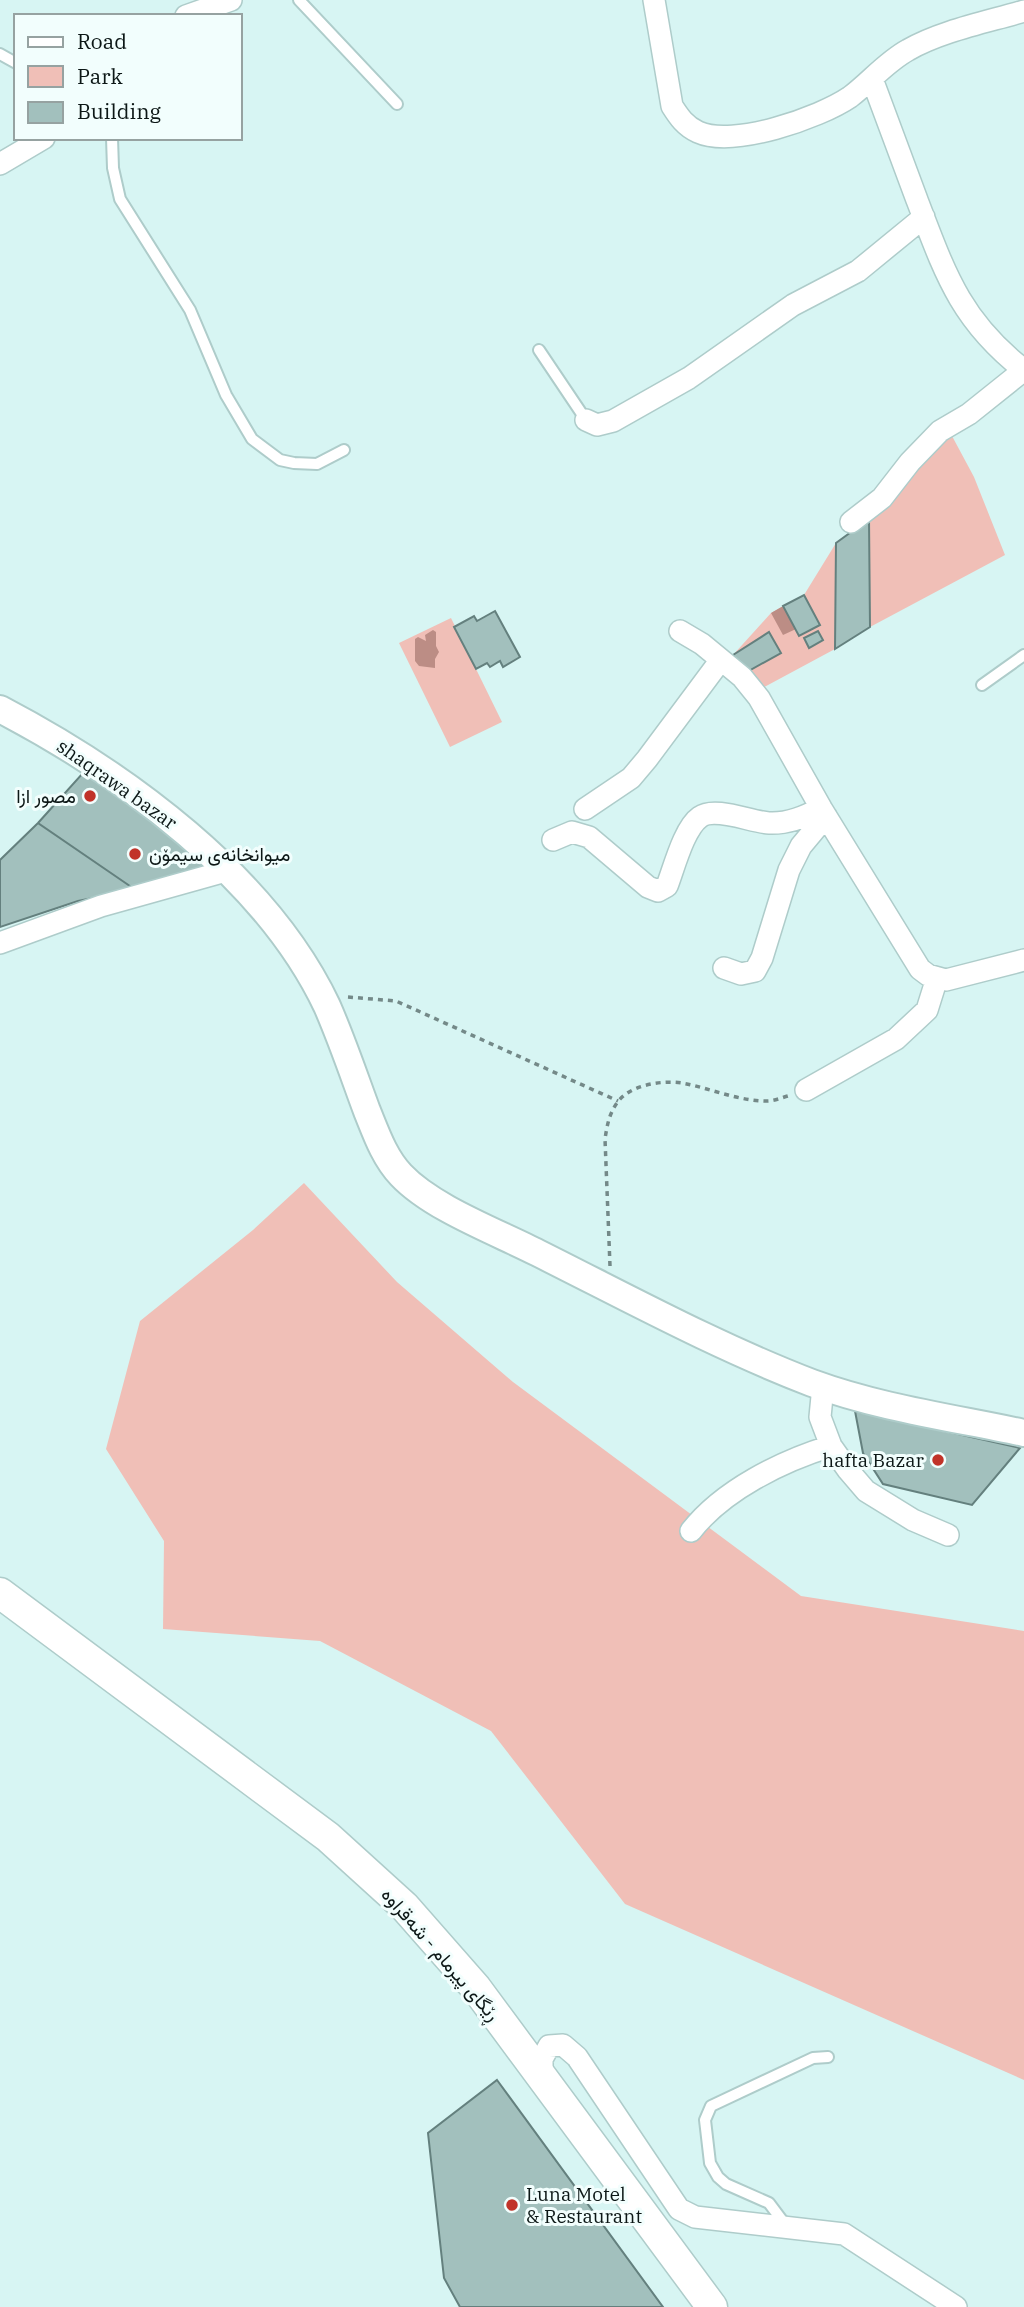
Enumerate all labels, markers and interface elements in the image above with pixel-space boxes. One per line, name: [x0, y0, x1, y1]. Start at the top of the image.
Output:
legend: [14, 14, 242, 140]
text: Road: [77, 27, 127, 55]
text: Park: [77, 62, 124, 90]
text: Building: [77, 97, 162, 125]
street label: shaqrawa bazar: [52, 734, 182, 835]
place label: مصور ازا: [16, 784, 76, 808]
marker: مصور ازا: [82, 788, 98, 804]
place label: میوانخانەی سیمۆن: [149, 842, 290, 866]
marker: میوانخانەی سیمۆن: [127, 846, 143, 862]
place label: hafta Bazar: [822, 1448, 925, 1472]
marker: hafta Bazar: [930, 1452, 946, 1468]
street label: ڕێگای پیرمام - شەقراوە: [374, 1882, 505, 2028]
place label: Luna Motel & Restaurant: [526, 2182, 642, 2228]
marker: Luna Motel & Restaurant: [504, 2197, 520, 2213]

